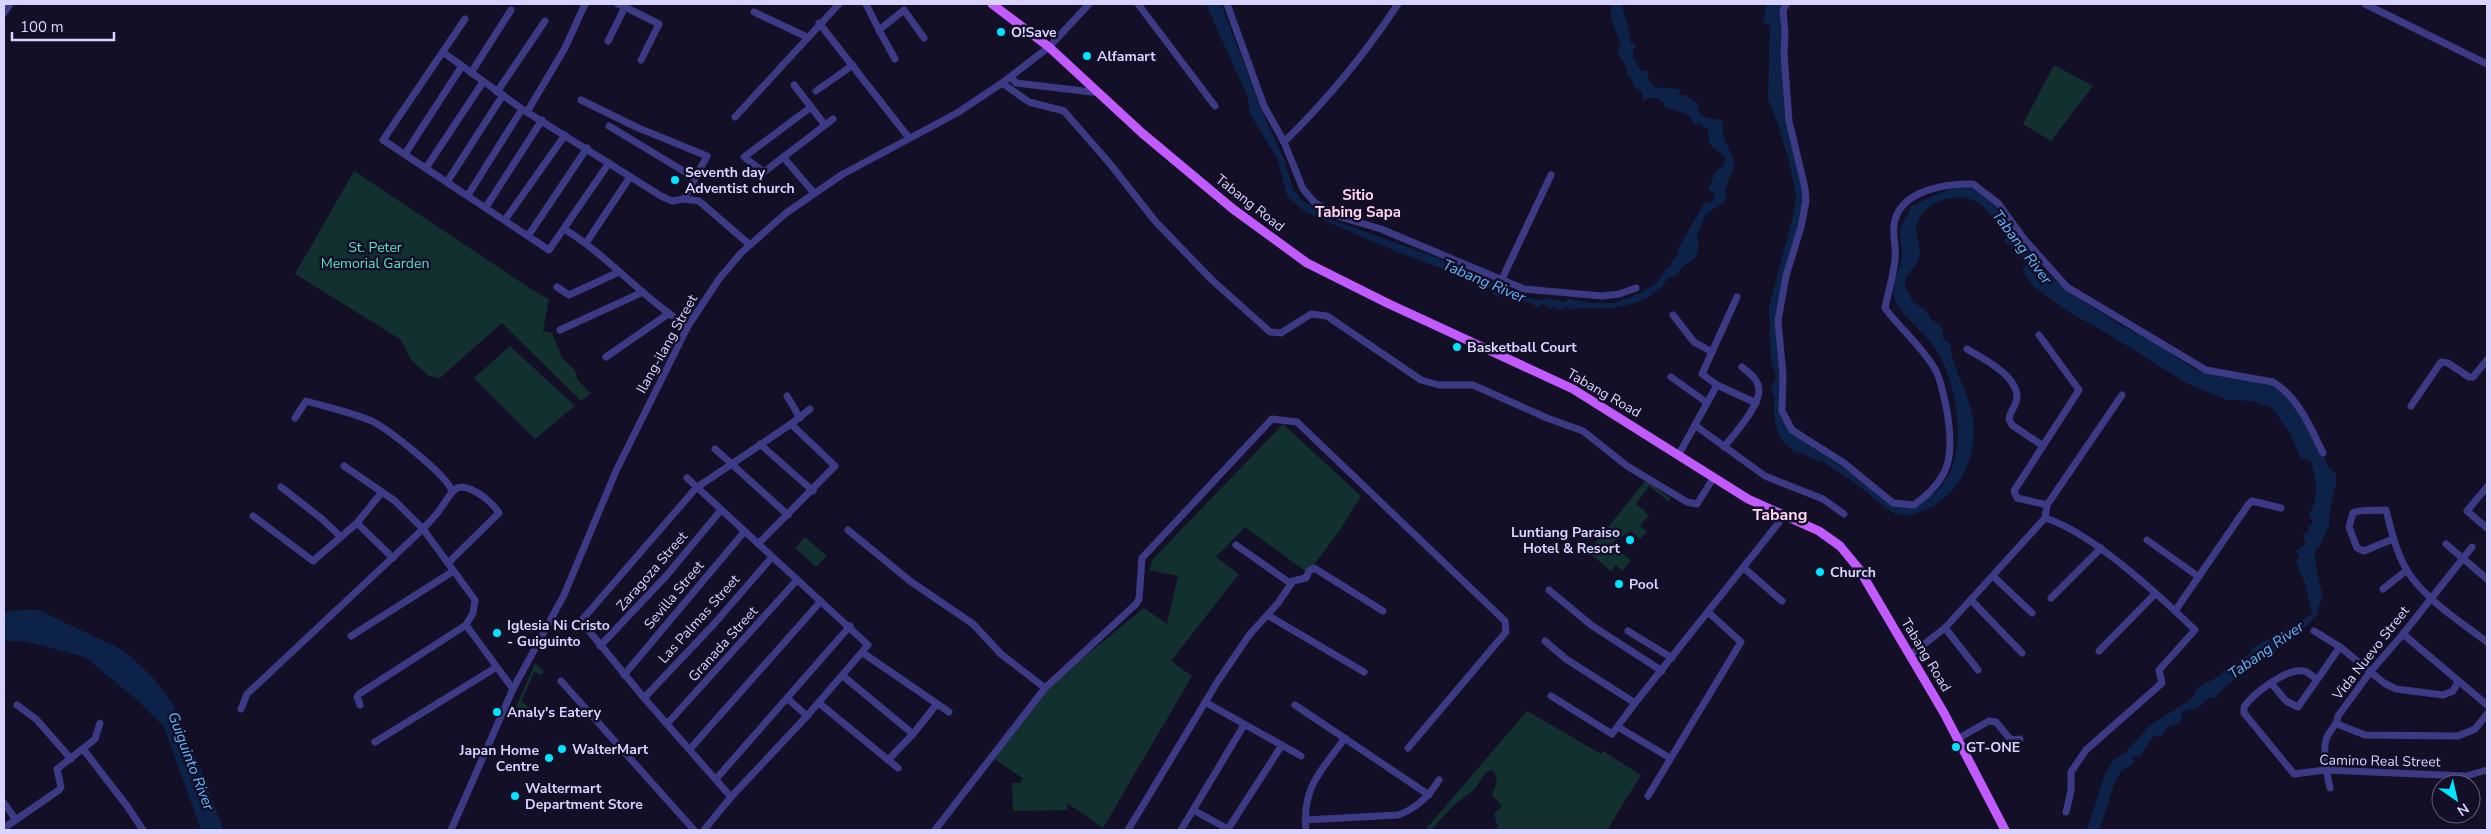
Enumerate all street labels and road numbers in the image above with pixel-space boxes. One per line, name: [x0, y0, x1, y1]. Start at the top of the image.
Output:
street label: Tabang Road: [1212, 170, 1288, 236]
street label: Ilang-ilang Street: [632, 291, 702, 397]
street label: Tabang Road: [1563, 364, 1645, 422]
street label: Zaragoza Street: [612, 527, 692, 615]
street label: Sevilla Street: [640, 557, 708, 633]
street label: Las Palmas Street: [654, 570, 744, 667]
street label: Granada Street: [684, 602, 762, 686]
street label: Vida Nuevo Street: [2328, 602, 2414, 705]
street label: Tabang Road: [1897, 615, 1955, 695]
street label: Camino Real Street: [2319, 750, 2441, 772]

